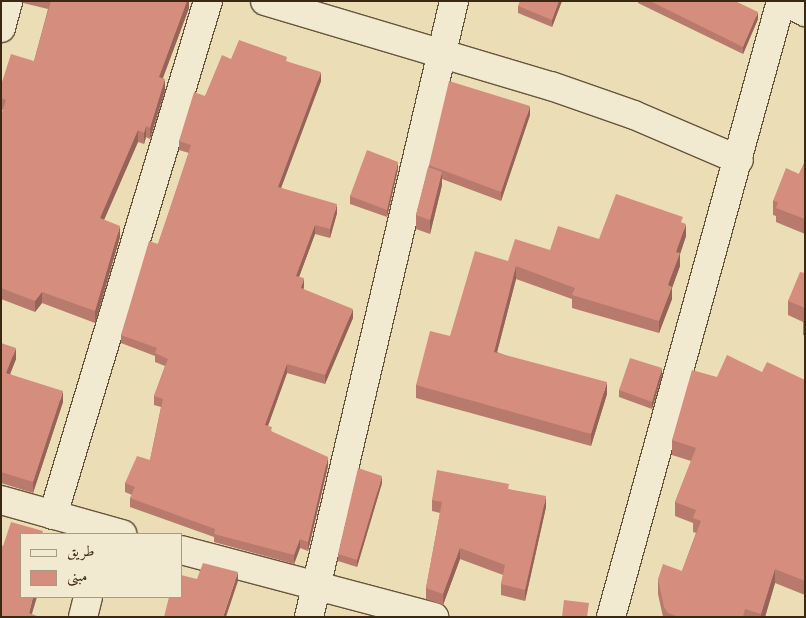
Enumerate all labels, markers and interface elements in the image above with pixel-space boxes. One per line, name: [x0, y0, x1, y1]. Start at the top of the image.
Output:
legend: [20, 533, 182, 598]
text: طريق: [67, 541, 94, 561]
text: مبنى: [67, 566, 87, 586]

